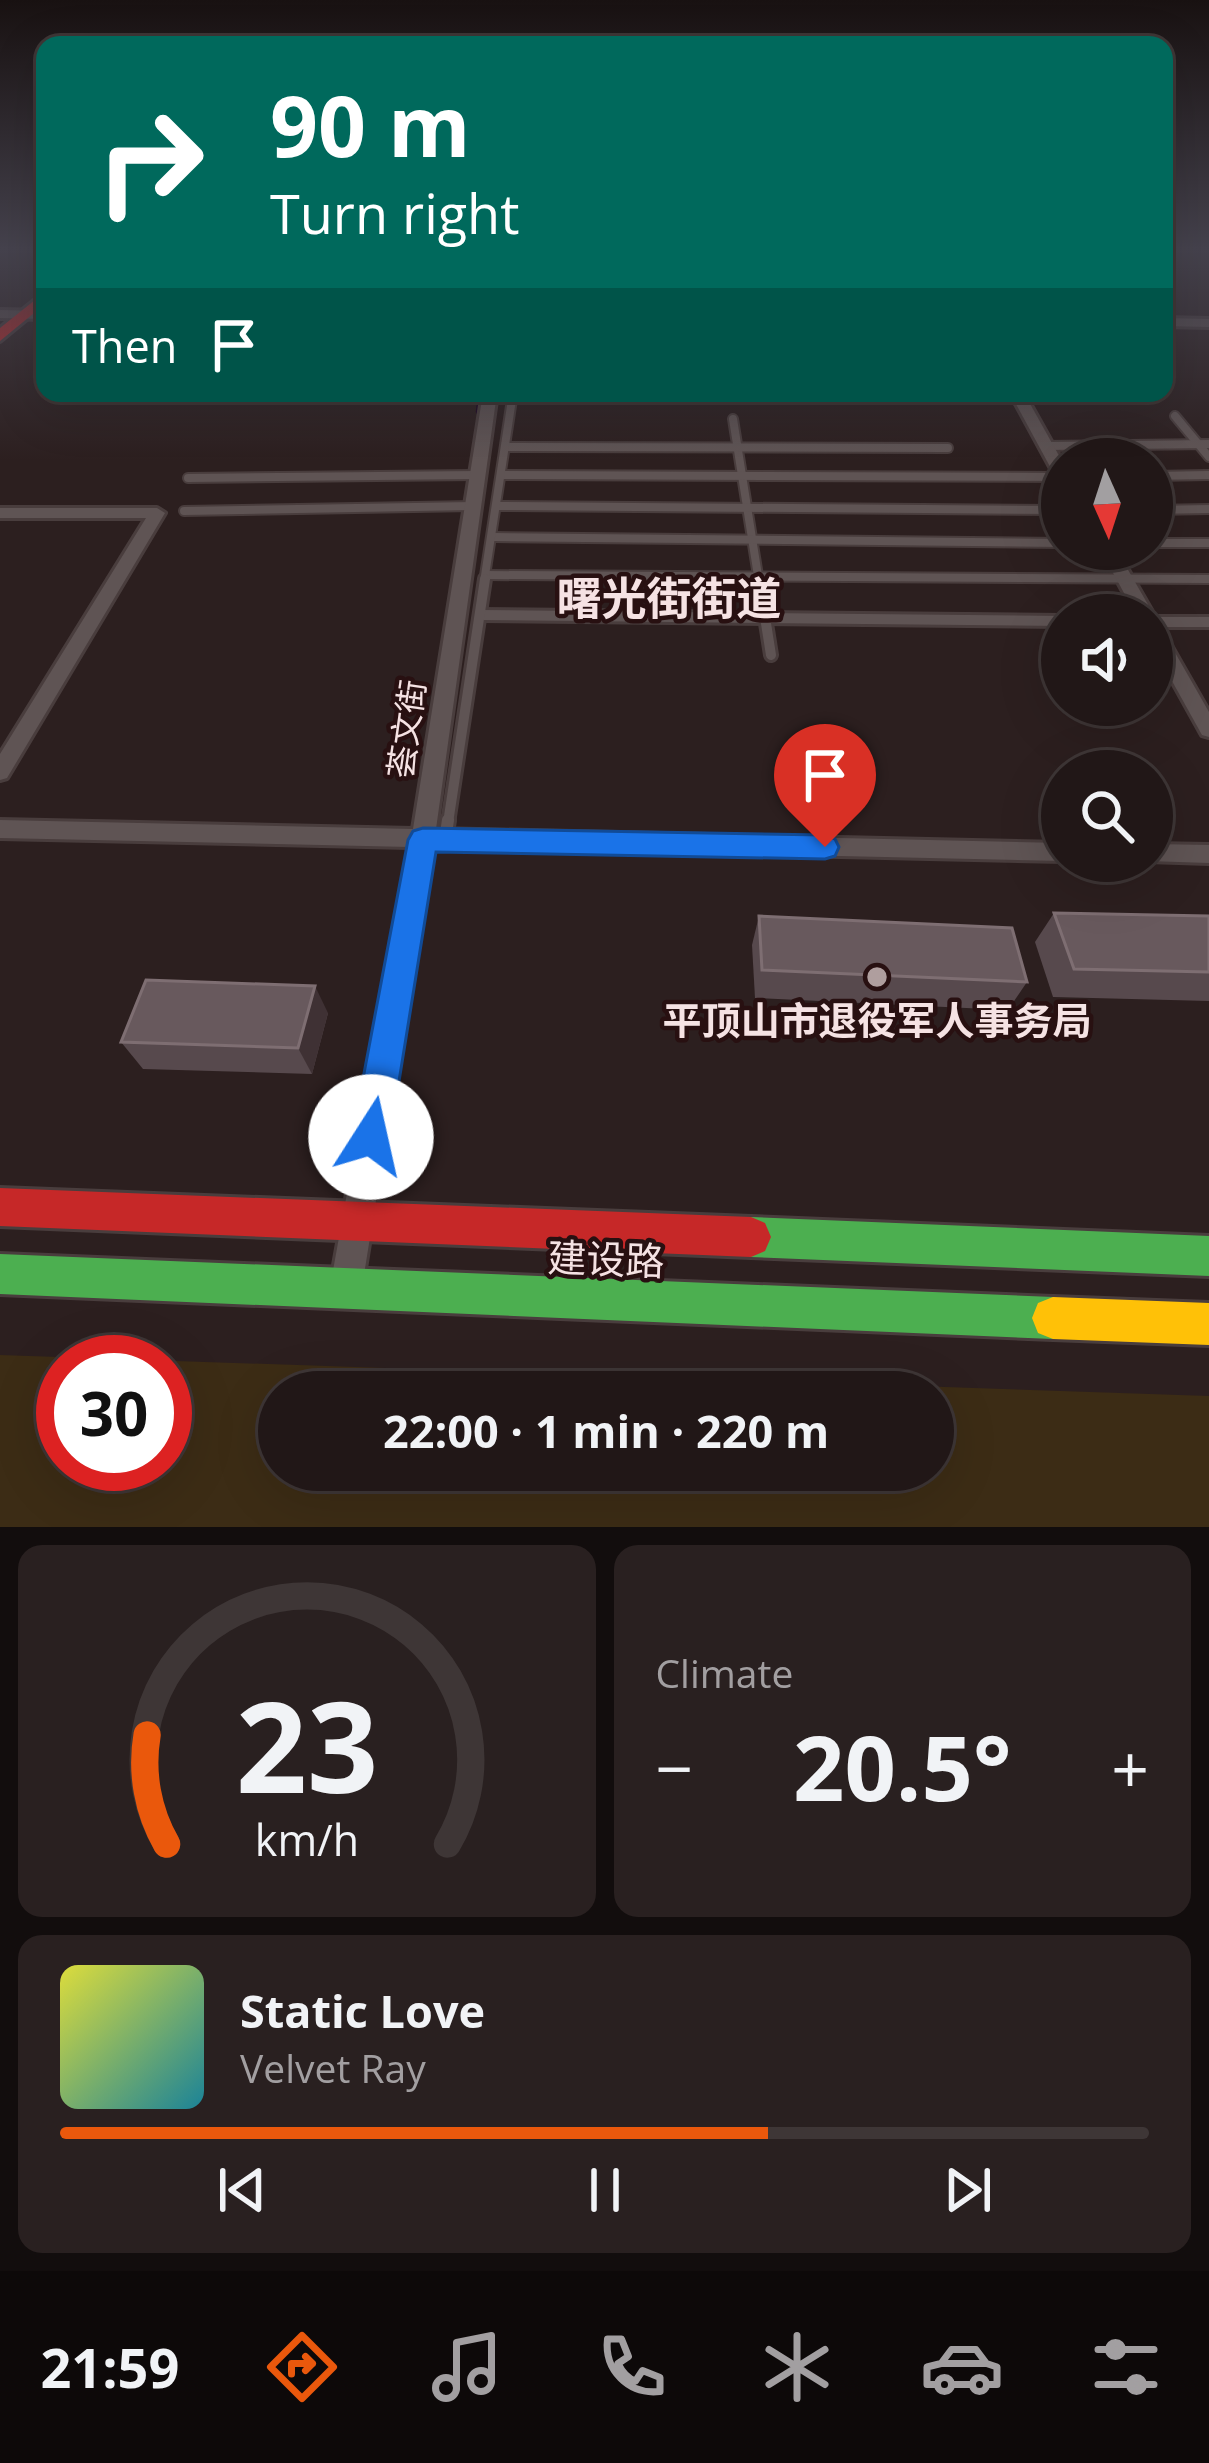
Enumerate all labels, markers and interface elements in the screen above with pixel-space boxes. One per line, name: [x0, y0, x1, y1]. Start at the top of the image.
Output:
text: 90 m: [270, 67, 470, 182]
icon: right: [72, 84, 228, 240]
text: Turn right: [270, 176, 519, 250]
icon: arrive: [201, 312, 267, 378]
text: Then: [72, 315, 177, 376]
north arrow: [1041, 438, 1173, 570]
map controls: [1041, 438, 1173, 882]
district label: 曙光街街道: [556, 567, 782, 628]
button: sound: [1041, 594, 1173, 726]
street label: 荟文街: [377, 677, 435, 781]
pin: [774, 724, 876, 847]
icon: arrive: [792, 742, 858, 808]
button: search: [1041, 750, 1173, 882]
marker: 平顶山市退役军人事务局: [864, 964, 890, 990]
place label: 平顶山市退役军人事务局: [662, 993, 1092, 1046]
position arrow: [308, 1074, 434, 1200]
street label: 建设路: [547, 1229, 665, 1287]
speed limit sign: 30: [36, 1335, 192, 1491]
text: 22:00 · 1 min · 220 m: [383, 1400, 829, 1461]
text: Climate: [656, 1646, 793, 1699]
text: 23: [235, 1660, 378, 1830]
text: 20.5°: [793, 1705, 1012, 1827]
text: −: [656, 1722, 693, 1812]
text: +: [1111, 1722, 1149, 1812]
text: km/h: [255, 1810, 359, 1869]
text: Static Love: [240, 1980, 485, 2041]
text: Velvet Ray: [240, 2041, 426, 2094]
icon: previous: [209, 2157, 275, 2223]
icon: pause: [572, 2157, 638, 2223]
icon: next: [935, 2157, 1001, 2223]
icon: directions: [260, 2325, 344, 2409]
icon: music: [425, 2325, 509, 2409]
icon: phone: [590, 2325, 674, 2409]
icon: climate: [755, 2325, 839, 2409]
icon: car: [920, 2325, 1004, 2409]
icon: filters: [1084, 2325, 1168, 2409]
text: 21:59: [40, 2330, 179, 2404]

